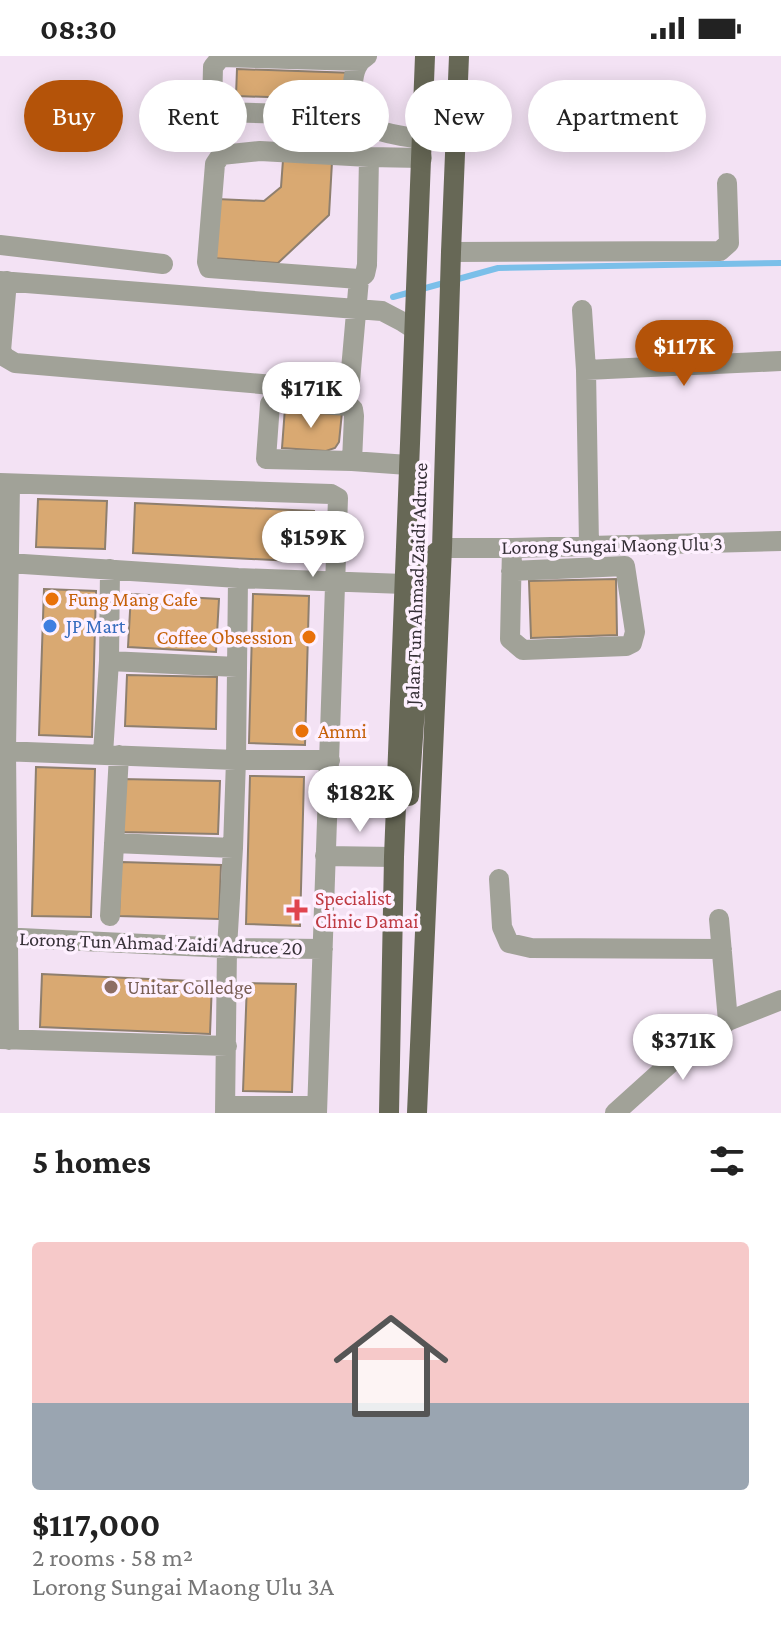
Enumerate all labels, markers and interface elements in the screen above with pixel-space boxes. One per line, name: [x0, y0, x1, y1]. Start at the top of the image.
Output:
text: 08:30: [40, 12, 117, 45]
chip: Buy: [24, 80, 123, 152]
chip: Rent: [139, 80, 247, 152]
chip: Filters: [263, 80, 389, 152]
chip: New: [405, 80, 512, 152]
chip: Apartment: [528, 80, 706, 152]
pin: $117K: [628, 320, 740, 388]
text: $117K: [653, 331, 715, 360]
pin: $171K: [255, 362, 367, 430]
text: $171K: [280, 373, 342, 402]
street label: Jalan Tun Ahmad Zaidi Adruce: [401, 462, 432, 708]
pin: $159K: [257, 511, 369, 579]
text: $159K: [280, 522, 346, 551]
street label: Lorong Sungai Maong Ulu 3: [501, 532, 723, 559]
place label: Fung Mang Cafe: [68, 588, 198, 611]
marker: Fung Mang Cafe: [43, 590, 61, 608]
place label: JP Mart: [64, 615, 126, 638]
marker: JP Mart: [41, 617, 59, 635]
place label: Coffee Obsession: [156, 626, 293, 648]
marker: Coffee Obsession: [300, 628, 318, 646]
place label: Ammi: [318, 720, 367, 742]
marker: Ammi: [293, 722, 311, 740]
pin: $182K: [304, 766, 416, 834]
text: $182K: [326, 777, 394, 806]
place label: Specialist Clinic Damai: [315, 887, 418, 932]
marker: Specialist Clinic Damai: [286, 899, 308, 921]
street label: Lorong Tun Ahmad Zaidi Adruce 20: [19, 927, 303, 960]
place label: Unitar Colledge: [127, 976, 253, 999]
marker: Unitar Colledge: [102, 978, 120, 996]
pin: $371K: [627, 1014, 739, 1082]
text: $371K: [651, 1025, 715, 1054]
icon: filters: [705, 1139, 749, 1183]
text: 5 homes: [32, 1143, 151, 1180]
icon: home: [319, 1294, 463, 1438]
text: $117,000: [32, 1506, 160, 1543]
text: 2 rooms · 58 m²: [32, 1543, 193, 1572]
text: Lorong Sungai Maong Ulu 3A: [32, 1572, 334, 1601]

